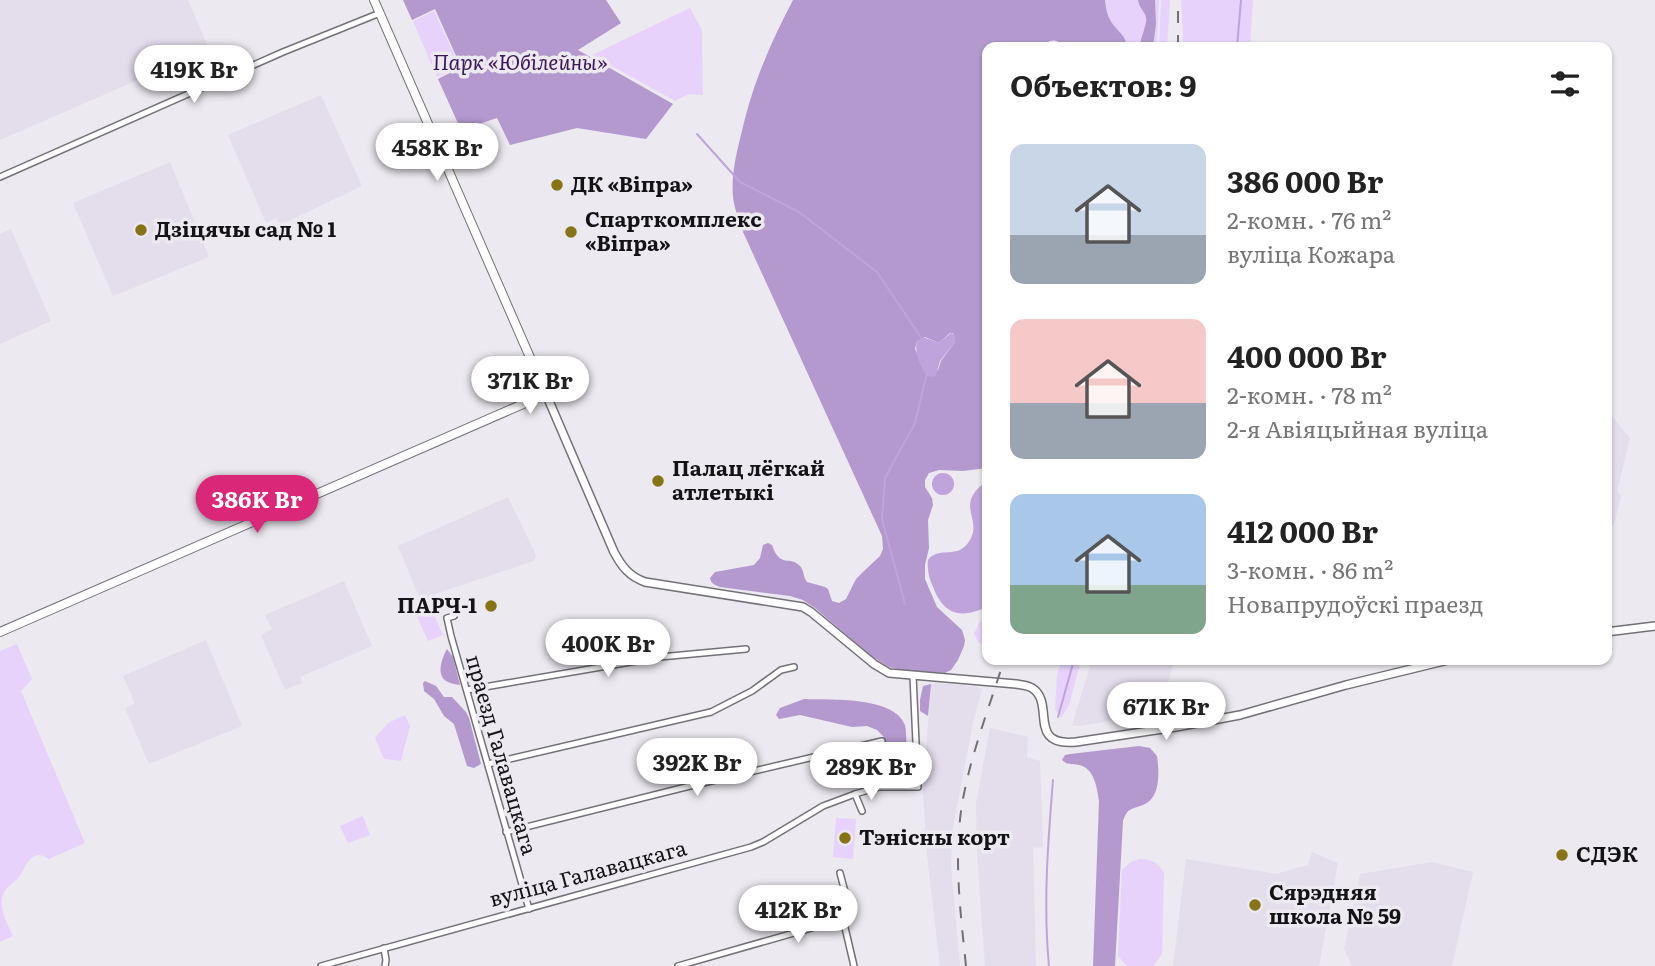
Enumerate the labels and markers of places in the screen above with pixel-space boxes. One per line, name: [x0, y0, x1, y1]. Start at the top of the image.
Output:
pin: 419K Br: [129, 46, 259, 105]
pin: 458K Br: [372, 124, 502, 183]
place label: ДК «Віпра»: [571, 167, 693, 198]
marker: ДК «Віпра»: [549, 177, 565, 193]
place label: Спарткомплекс «Віпра»: [585, 202, 762, 257]
place label: Дзіцячы сад № 1: [155, 212, 337, 243]
marker: Дзіцячы сад № 1: [133, 222, 149, 238]
marker: Спарткомплекс «Віпра»: [563, 224, 579, 240]
pin: 371K Br: [465, 356, 595, 416]
place label: Палац лёгкай атлетыкі: [672, 451, 825, 506]
marker: Палац лёгкай атлетыкі: [650, 473, 666, 489]
pin: 386K Br: [192, 476, 322, 535]
place label: ПАРЧ-1: [397, 588, 477, 619]
marker: ПАРЧ-1: [483, 598, 499, 614]
pin: 400K Br: [543, 620, 673, 679]
pin: 671K Br: [1101, 682, 1231, 742]
pin: 392K Br: [632, 738, 762, 798]
pin: 289K Br: [806, 742, 936, 802]
place label: Тэнісны корт: [859, 820, 1010, 851]
marker: Тэнісны корт: [837, 830, 853, 846]
place label: СДЭК: [1576, 837, 1638, 868]
marker: СДЭК: [1554, 847, 1570, 863]
place label: Сярэдняя школа № 59: [1269, 875, 1401, 930]
pin: 412K Br: [733, 886, 863, 945]
marker: Сярэдняя школа № 59: [1247, 897, 1263, 913]

